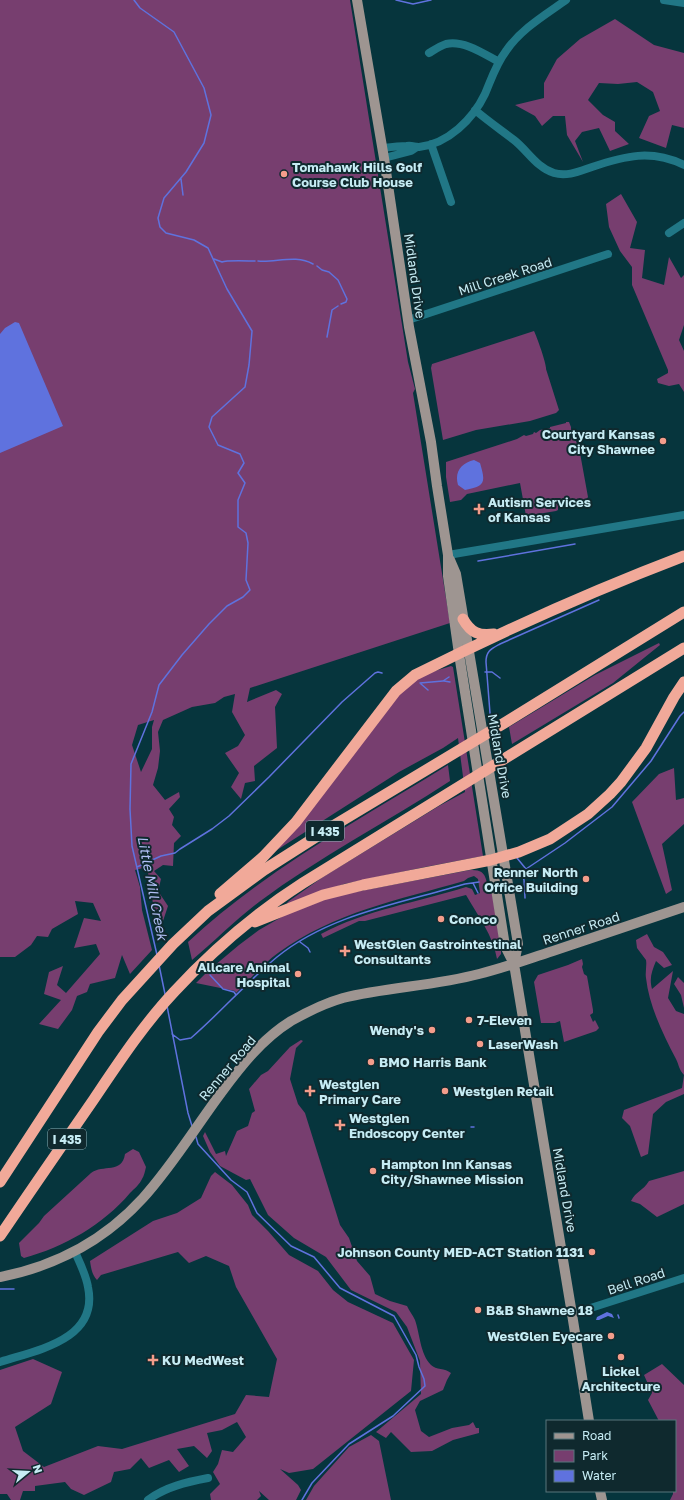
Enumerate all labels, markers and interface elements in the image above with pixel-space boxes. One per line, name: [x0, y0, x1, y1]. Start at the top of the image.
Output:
place label: Tomahawk Hills Golf Course Club House: [292, 159, 422, 190]
marker: Tomahawk Hills Golf Course Club House: [279, 169, 289, 179]
street label: Midland Drive: [401, 232, 429, 320]
street label: Mill Creek Road: [456, 253, 554, 299]
place label: Courtyard Kansas City Shawnee: [542, 426, 655, 457]
marker: Courtyard Kansas City Shawnee: [658, 436, 668, 446]
place label: Autism Services of Kansas: [488, 494, 591, 525]
marker: Autism Services of Kansas: [473, 503, 485, 515]
street label: Midland Drive: [485, 712, 515, 800]
road number: I 435: [306, 821, 344, 841]
water label: Little Mill Creek: [135, 834, 172, 944]
place label: Renner North Office Building: [484, 864, 578, 895]
marker: Renner North Office Building: [581, 874, 591, 884]
street label: Renner Road: [541, 908, 621, 948]
place label: Conoco: [449, 911, 497, 927]
marker: Conoco: [436, 914, 446, 924]
place label: WestGlen Gastrointestinal Consultants: [354, 936, 522, 967]
marker: WestGlen Gastrointestinal Consultants: [339, 945, 351, 957]
place label: Allcare Animal Hospital: [198, 959, 291, 990]
marker: Allcare Animal Hospital: [293, 969, 303, 979]
place label: 7-Eleven: [477, 1012, 532, 1028]
marker: 7-Eleven: [464, 1015, 474, 1025]
place label: Wendy's: [369, 1022, 424, 1038]
marker: Wendy's: [427, 1025, 437, 1035]
street label: Renner Road: [195, 1032, 259, 1104]
place label: LaserWash: [488, 1036, 558, 1052]
marker: LaserWash: [475, 1039, 485, 1049]
place label: BMO Harris Bank: [379, 1054, 487, 1070]
marker: BMO Harris Bank: [366, 1057, 376, 1067]
place label: Westglen Primary Care: [319, 1076, 401, 1107]
place label: Westglen Retail: [453, 1083, 554, 1099]
marker: Westglen Primary Care: [304, 1085, 316, 1097]
marker: Westglen Retail: [440, 1086, 450, 1096]
place label: Westglen Endoscopy Center: [349, 1110, 465, 1141]
marker: Westglen Endoscopy Center: [334, 1119, 346, 1131]
road number: I 435: [48, 1129, 86, 1149]
street label: Midland Drive: [550, 1146, 580, 1234]
place label: Hampton Inn Kansas City/Shawnee Mission: [381, 1156, 523, 1187]
marker: Hampton Inn Kansas City/Shawnee Mission: [368, 1166, 378, 1176]
place label: Johnson County MED-ACT Station 1131: [337, 1244, 584, 1260]
marker: Johnson County MED-ACT Station 1131: [587, 1247, 597, 1257]
street label: Bell Road: [605, 1264, 667, 1298]
place label: B&B Shawnee 18: [486, 1302, 593, 1318]
marker: B&B Shawnee 18: [473, 1305, 483, 1315]
place label: WestGlen Eyecare: [487, 1328, 603, 1344]
marker: WestGlen Eyecare: [606, 1331, 616, 1341]
place label: KU MedWest: [162, 1352, 244, 1368]
marker: Lickel Architecture: [616, 1352, 626, 1362]
marker: KU MedWest: [147, 1354, 159, 1366]
place label: Lickel Architecture: [582, 1363, 661, 1394]
legend: [546, 1420, 676, 1492]
text: Road: [582, 1428, 611, 1443]
text: Park: [582, 1448, 608, 1463]
north arrow: [8, 1452, 48, 1492]
text: N: [31, 1463, 45, 1475]
text: Water: [582, 1468, 616, 1483]

